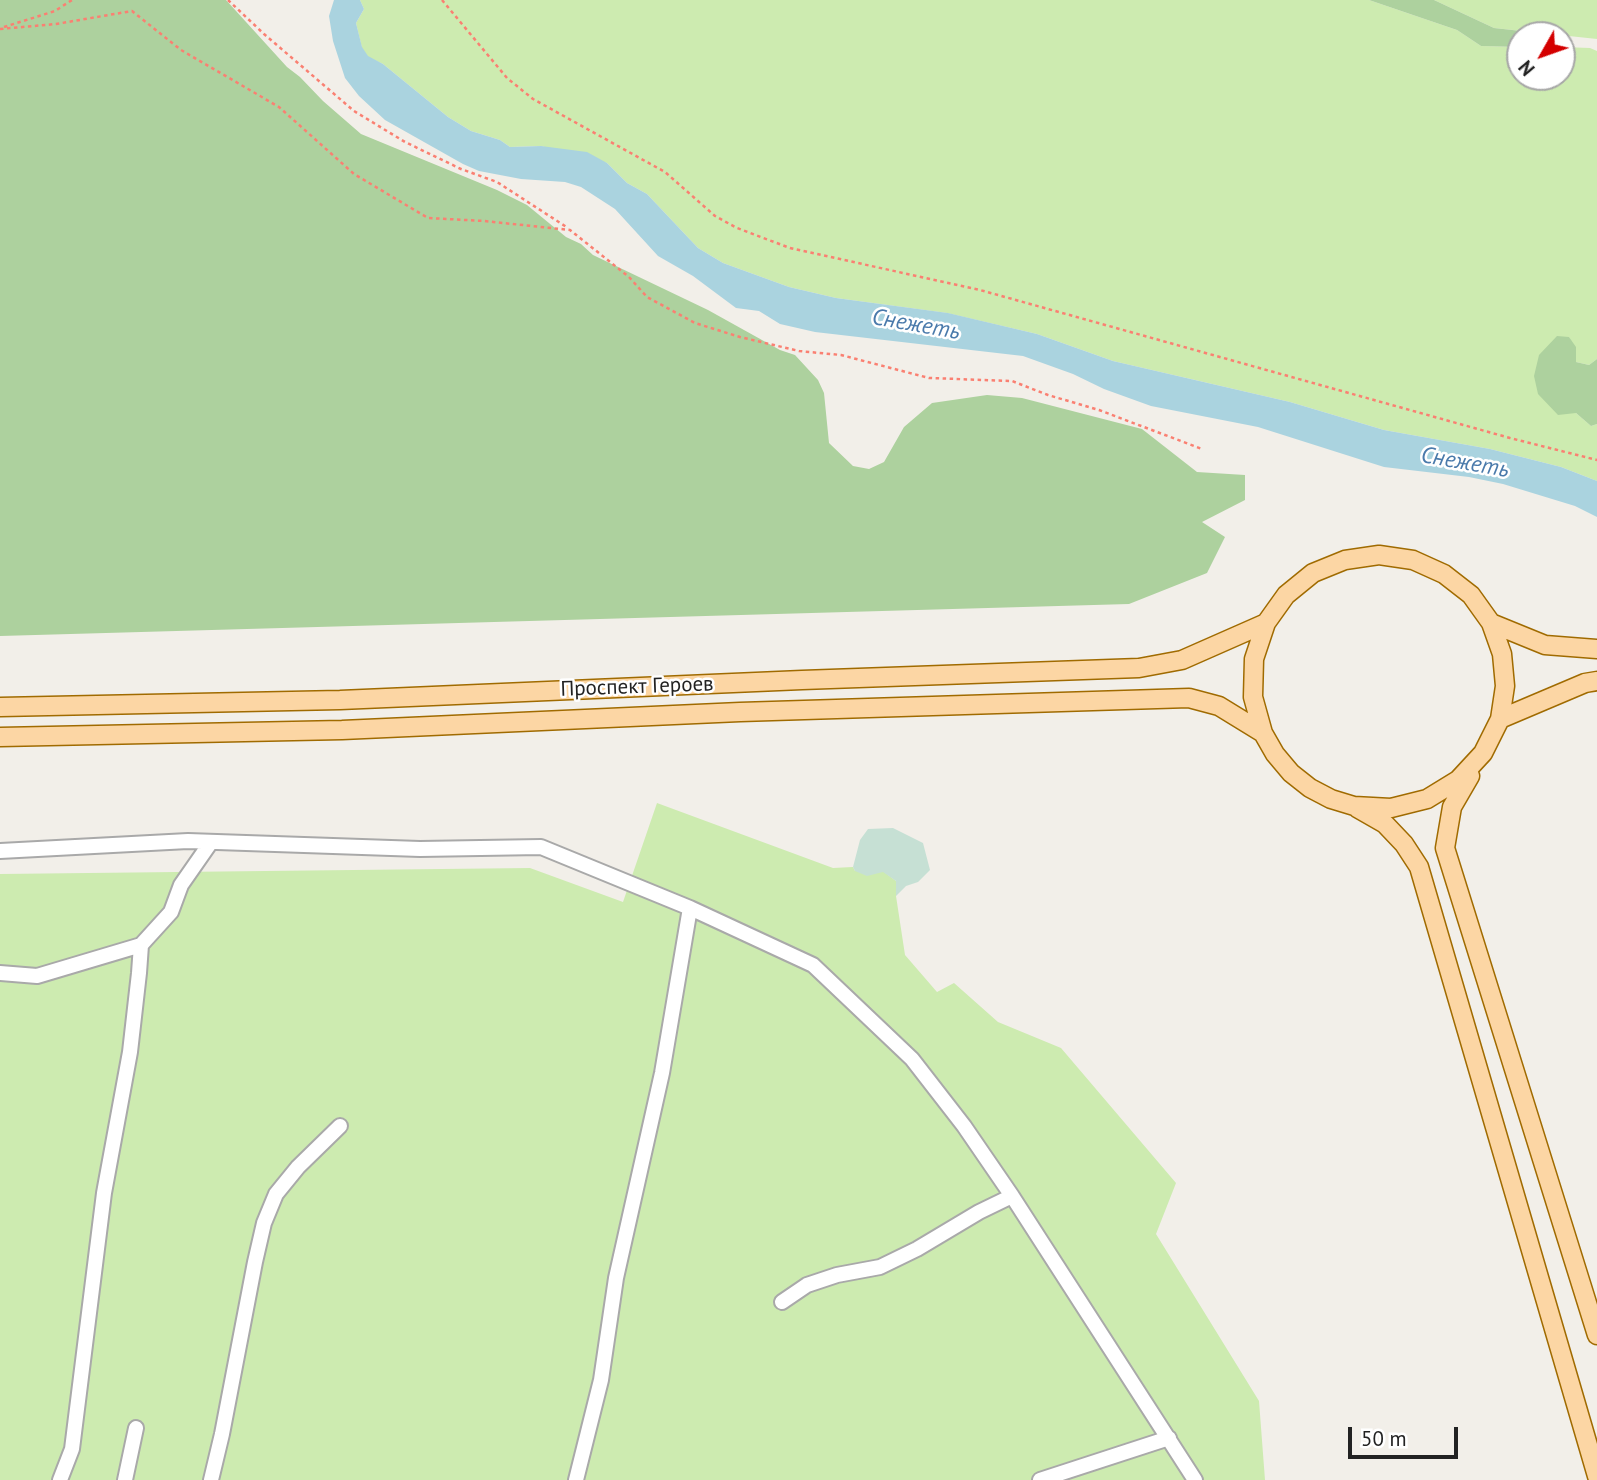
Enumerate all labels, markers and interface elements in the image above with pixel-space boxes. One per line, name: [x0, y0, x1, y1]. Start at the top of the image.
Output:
north arrow: [1506, 21, 1576, 91]
text: N: [1513, 56, 1540, 81]
water label: Снежеть: [870, 304, 962, 346]
water label: Снежеть: [1419, 442, 1511, 484]
street label: Проспект Героев: [560, 672, 714, 702]
scale bar: [1352, 1414, 1462, 1458]
text: 50 m: [1361, 1425, 1407, 1452]

